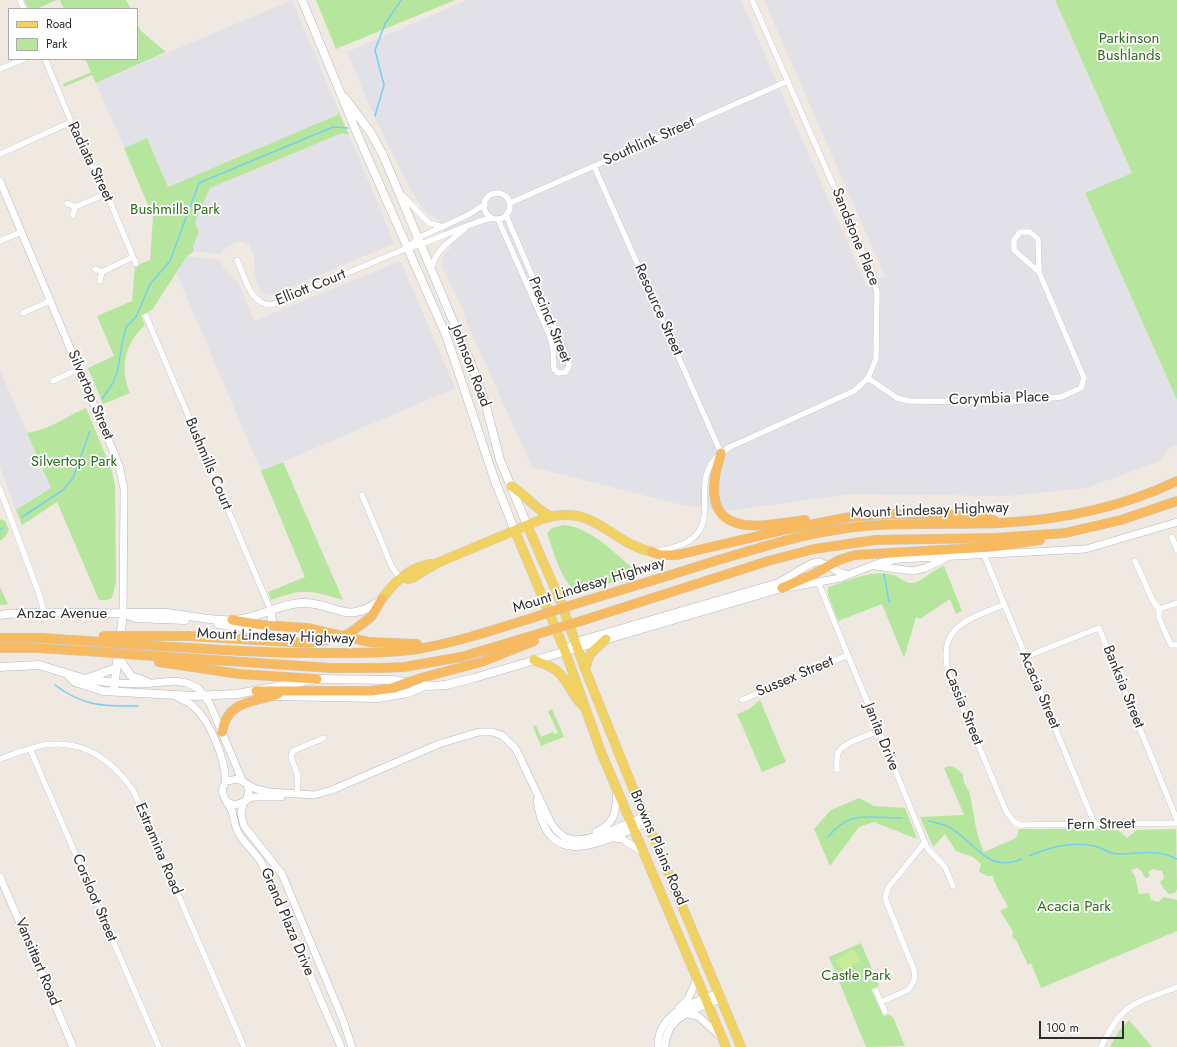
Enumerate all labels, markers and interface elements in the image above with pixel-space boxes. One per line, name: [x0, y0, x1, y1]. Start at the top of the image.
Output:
legend: [8, 8, 138, 60]
text: Road: [46, 15, 72, 33]
park label: Parkinson Bushlands: [1097, 30, 1161, 65]
text: Park: [46, 35, 67, 53]
street label: Southlink Street: [601, 114, 697, 170]
street label: Radiata Street: [63, 119, 117, 205]
street label: Sandstone Place: [827, 186, 883, 288]
park label: Bushmills Park: [130, 201, 220, 219]
street label: Resource Street: [630, 261, 686, 359]
street label: Elliott Court: [273, 266, 349, 310]
street label: Precinct Street: [524, 275, 574, 365]
street label: Johnson Road: [446, 322, 494, 410]
street label: Silvertop Street: [63, 348, 117, 442]
street label: Corymbia Place: [949, 388, 1049, 410]
street label: Bushmills Court: [181, 415, 235, 513]
park label: Silvertop Park: [31, 453, 117, 471]
street label: Mount Lindesay Highway: [851, 499, 1009, 523]
street label: Mount Lindesay Highway: [511, 554, 667, 618]
street label: Anzac Avenue: [17, 605, 107, 623]
street label: Mount Lindesay Highway: [197, 625, 355, 649]
street label: Banksia Street: [1098, 643, 1148, 731]
street label: Acacia Street: [1015, 648, 1063, 732]
street label: Sussex Street: [754, 653, 836, 701]
street label: Cassia Street: [939, 666, 987, 748]
street label: Janita Drive: [859, 701, 903, 773]
street label: Browns Plains Road: [626, 788, 690, 908]
street label: Estramina Road: [131, 800, 185, 898]
street label: Fern Street: [1067, 815, 1135, 835]
street label: Corsloot Street: [67, 852, 121, 944]
street label: Grand Plaza Drive: [256, 865, 318, 979]
park label: Acacia Park: [1037, 898, 1111, 916]
street label: Vansittart Road: [10, 915, 64, 1009]
park label: Castle Park: [821, 967, 891, 985]
scale bar: [1041, 1013, 1126, 1039]
text: 100 m: [1046, 1019, 1079, 1037]

